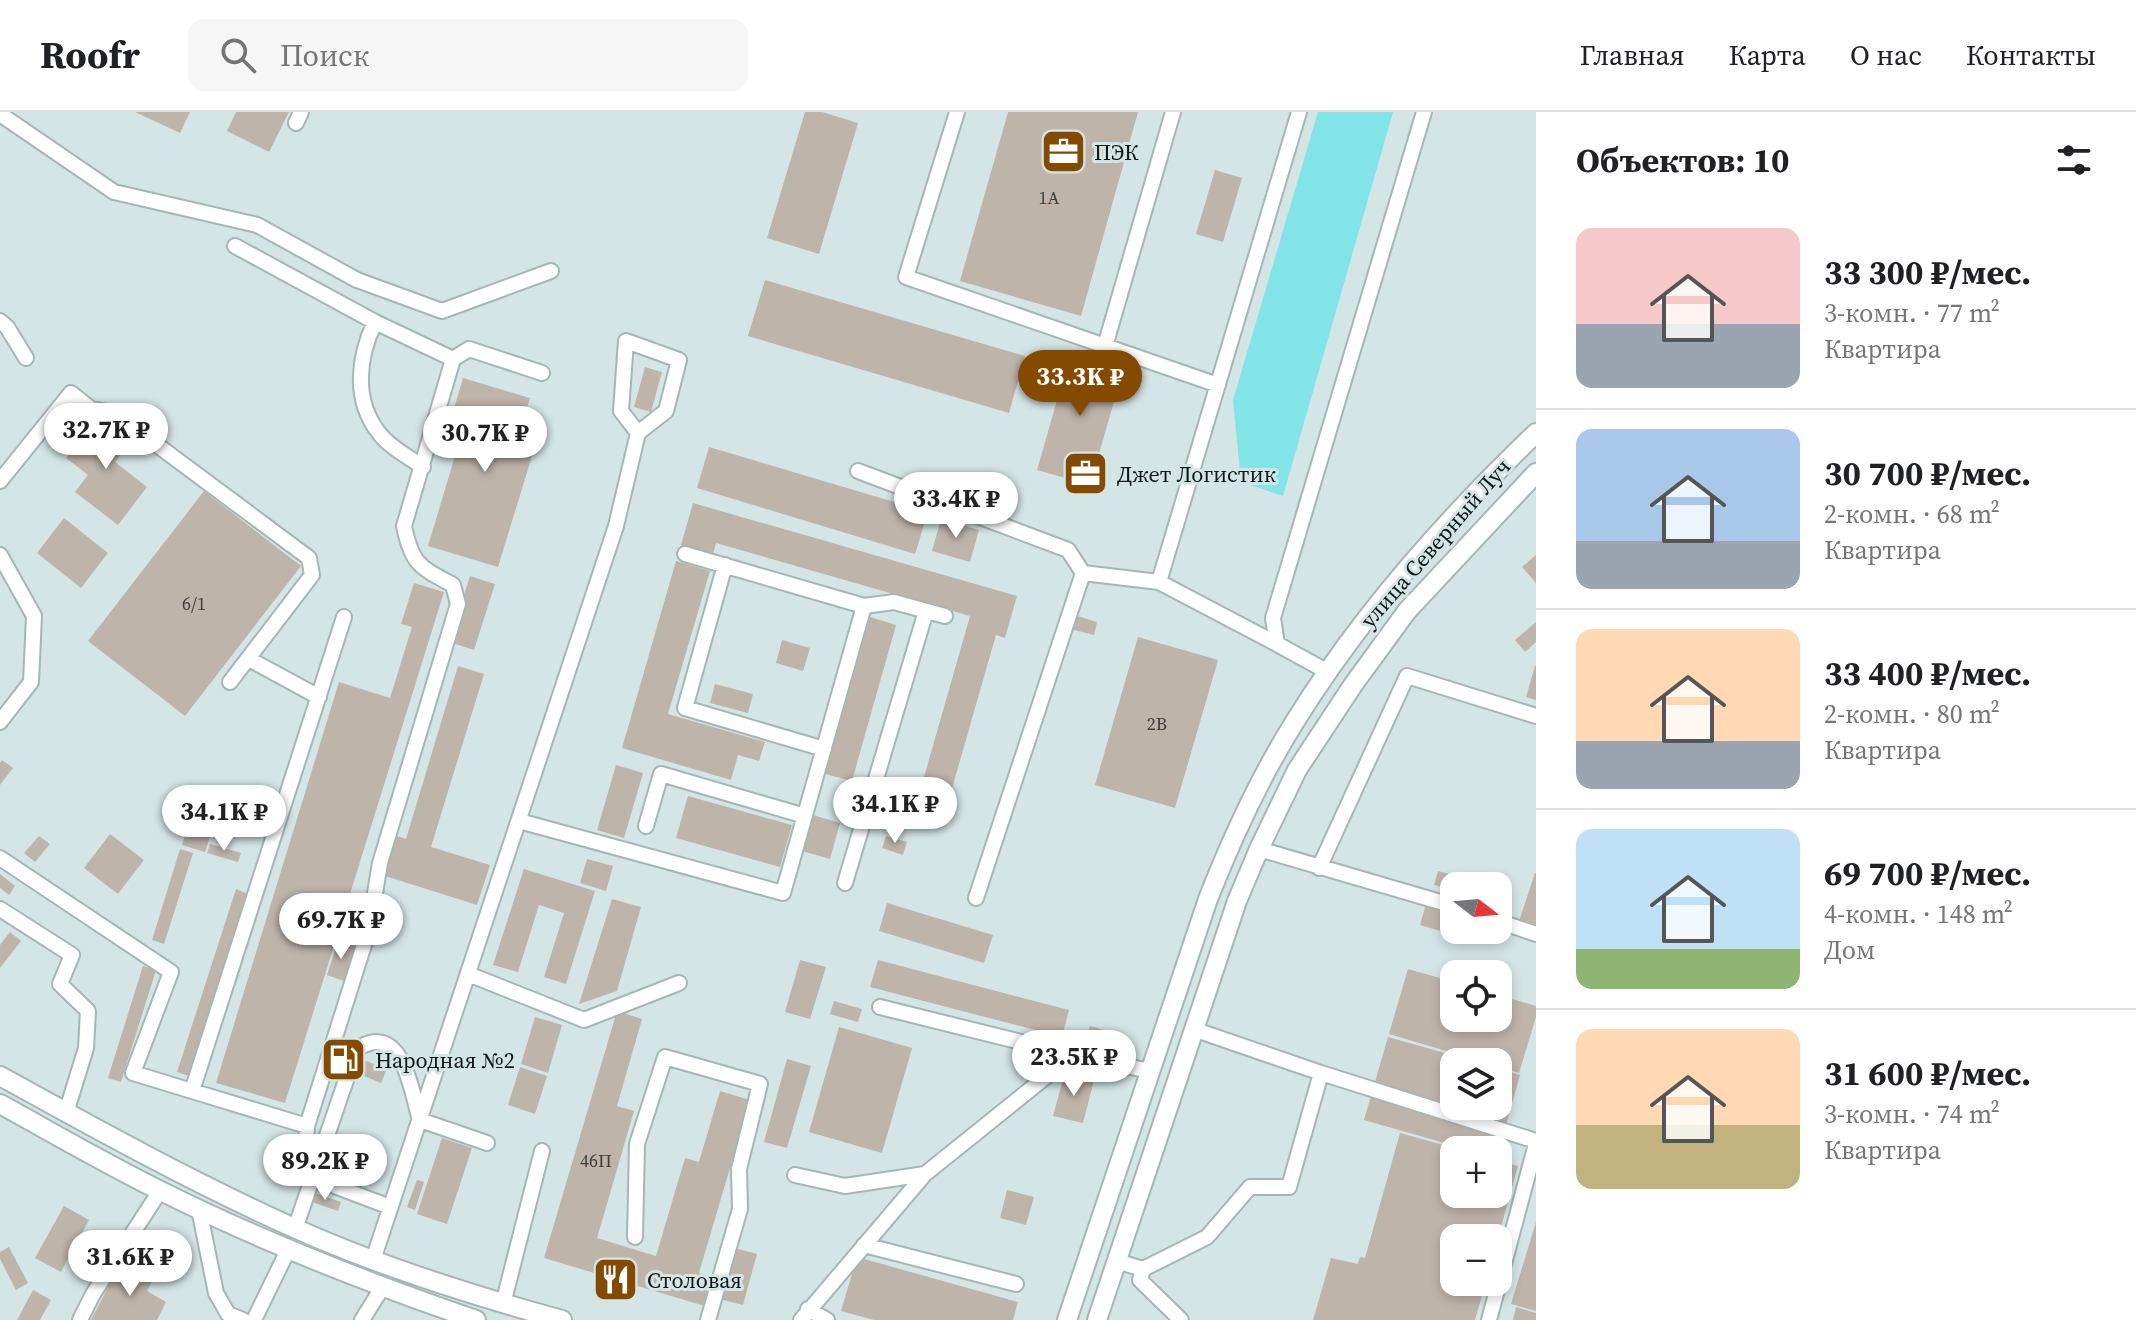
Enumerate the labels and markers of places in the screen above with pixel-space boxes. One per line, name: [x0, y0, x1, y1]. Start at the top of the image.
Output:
office icon: ПЭК: [1039, 128, 1087, 176]
place label: ПЭК: [1094, 137, 1139, 167]
pin: 33.3K ₽: [1006, 350, 1154, 418]
pin: 32.7K ₽: [32, 403, 180, 471]
pin: 30.7K ₽: [411, 406, 559, 474]
office icon: Джет Логистик: [1062, 450, 1110, 498]
place label: Джет Логистик: [1117, 459, 1276, 489]
pin: 33.4K ₽: [882, 472, 1030, 540]
pin: 34.1K ₽: [821, 777, 969, 845]
pin: 34.1K ₽: [150, 785, 298, 853]
pin: 69.7K ₽: [267, 893, 415, 961]
pin: 23.5K ₽: [1000, 1030, 1148, 1098]
fuel station icon: Народная №2: [320, 1036, 368, 1084]
place label: Народная №2: [375, 1045, 515, 1075]
pin: 89.2K ₽: [251, 1134, 399, 1202]
pin: 31.6K ₽: [56, 1230, 204, 1298]
restaurant icon: Столовая: [592, 1256, 640, 1304]
place label: Столовая: [647, 1265, 742, 1295]

